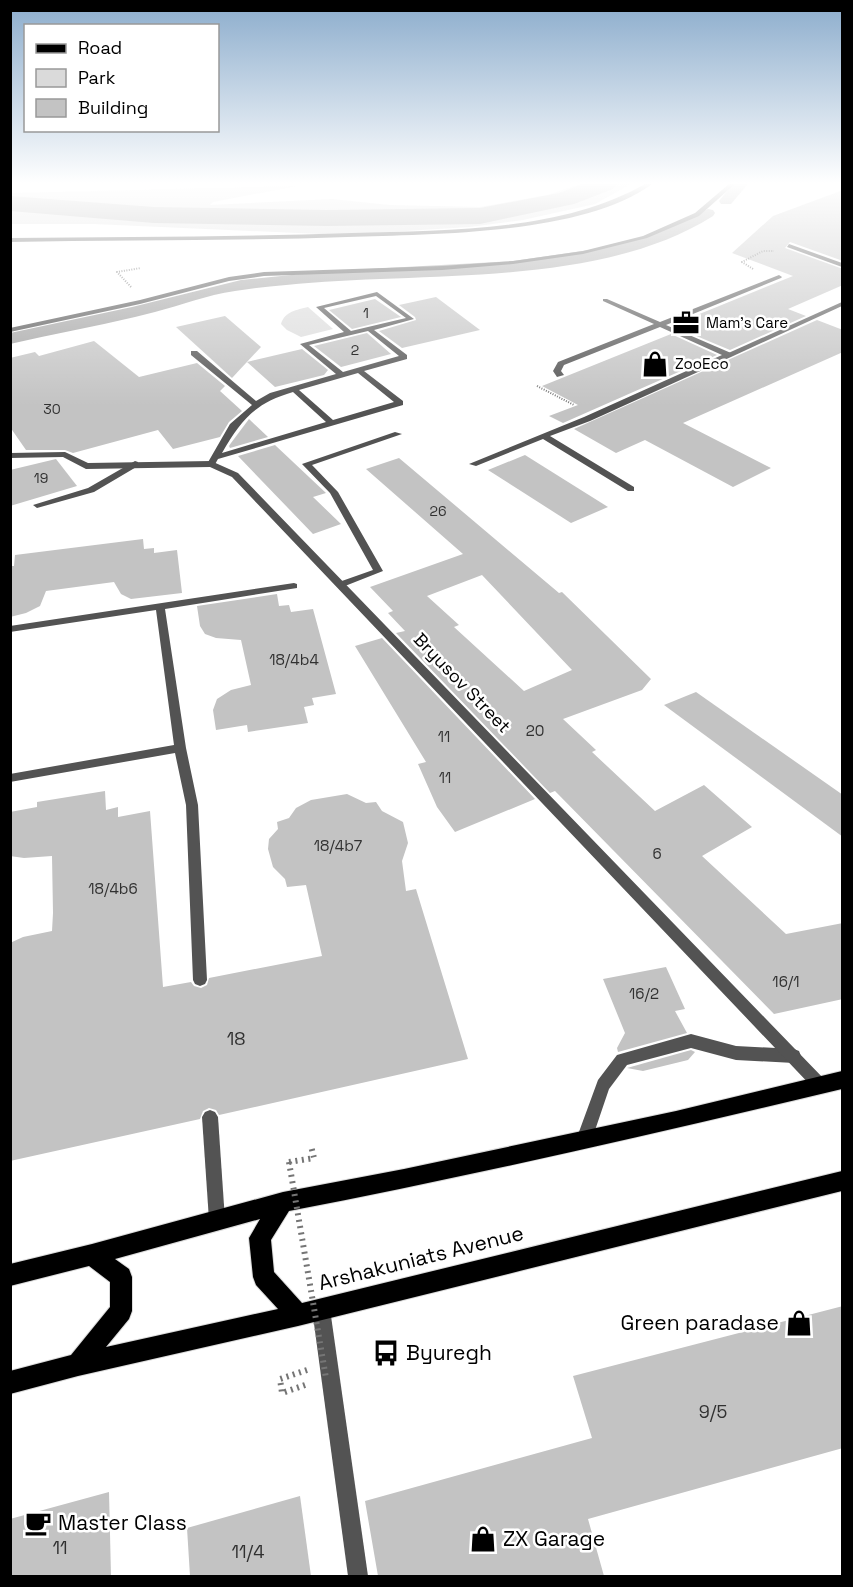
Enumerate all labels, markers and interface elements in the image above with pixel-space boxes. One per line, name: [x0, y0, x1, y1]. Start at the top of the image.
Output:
legend: [24, 24, 219, 132]
text: Road: [78, 36, 122, 59]
text: Park: [78, 66, 116, 89]
text: Building: [78, 96, 148, 119]
house number: 1: [363, 304, 369, 322]
office icon: Mam's Care: [671, 308, 701, 338]
place label: Mam's Care: [706, 313, 788, 332]
house number: 2: [351, 341, 359, 359]
shop icon: ZooEco: [640, 349, 670, 379]
place label: ZooEco: [675, 354, 729, 373]
house number: 30: [43, 400, 61, 418]
house number: 19: [34, 469, 48, 487]
house number: 26: [429, 502, 447, 520]
street label: Bryusov Street: [409, 628, 516, 738]
house number: 18/4b4: [269, 650, 319, 669]
house number: 20: [526, 721, 544, 740]
house number: 11: [438, 727, 450, 746]
house number: 11: [439, 768, 451, 787]
house number: 18/4b7: [314, 836, 362, 855]
house number: 6: [652, 844, 662, 863]
house number: 18/4b6: [88, 879, 138, 898]
house number: 16/1: [772, 972, 800, 991]
house number: 16/2: [629, 984, 659, 1003]
house number: 18: [227, 1027, 245, 1050]
street label: Arshakuniats Avenue: [315, 1219, 526, 1296]
shop icon: Green paradase: [784, 1308, 814, 1338]
place label: Green paradase: [621, 1309, 779, 1336]
bus stop icon: Byuregh: [371, 1338, 401, 1368]
place label: Byuregh: [406, 1339, 492, 1366]
house number: 9/5: [699, 1400, 727, 1423]
cafe icon: Master Class: [23, 1508, 53, 1538]
place label: Master Class: [58, 1509, 187, 1536]
shop icon: ZX Garage: [468, 1524, 498, 1554]
place label: ZX Garage: [503, 1525, 605, 1552]
house number: 11: [52, 1536, 68, 1559]
house number: 11/4: [232, 1540, 264, 1563]

